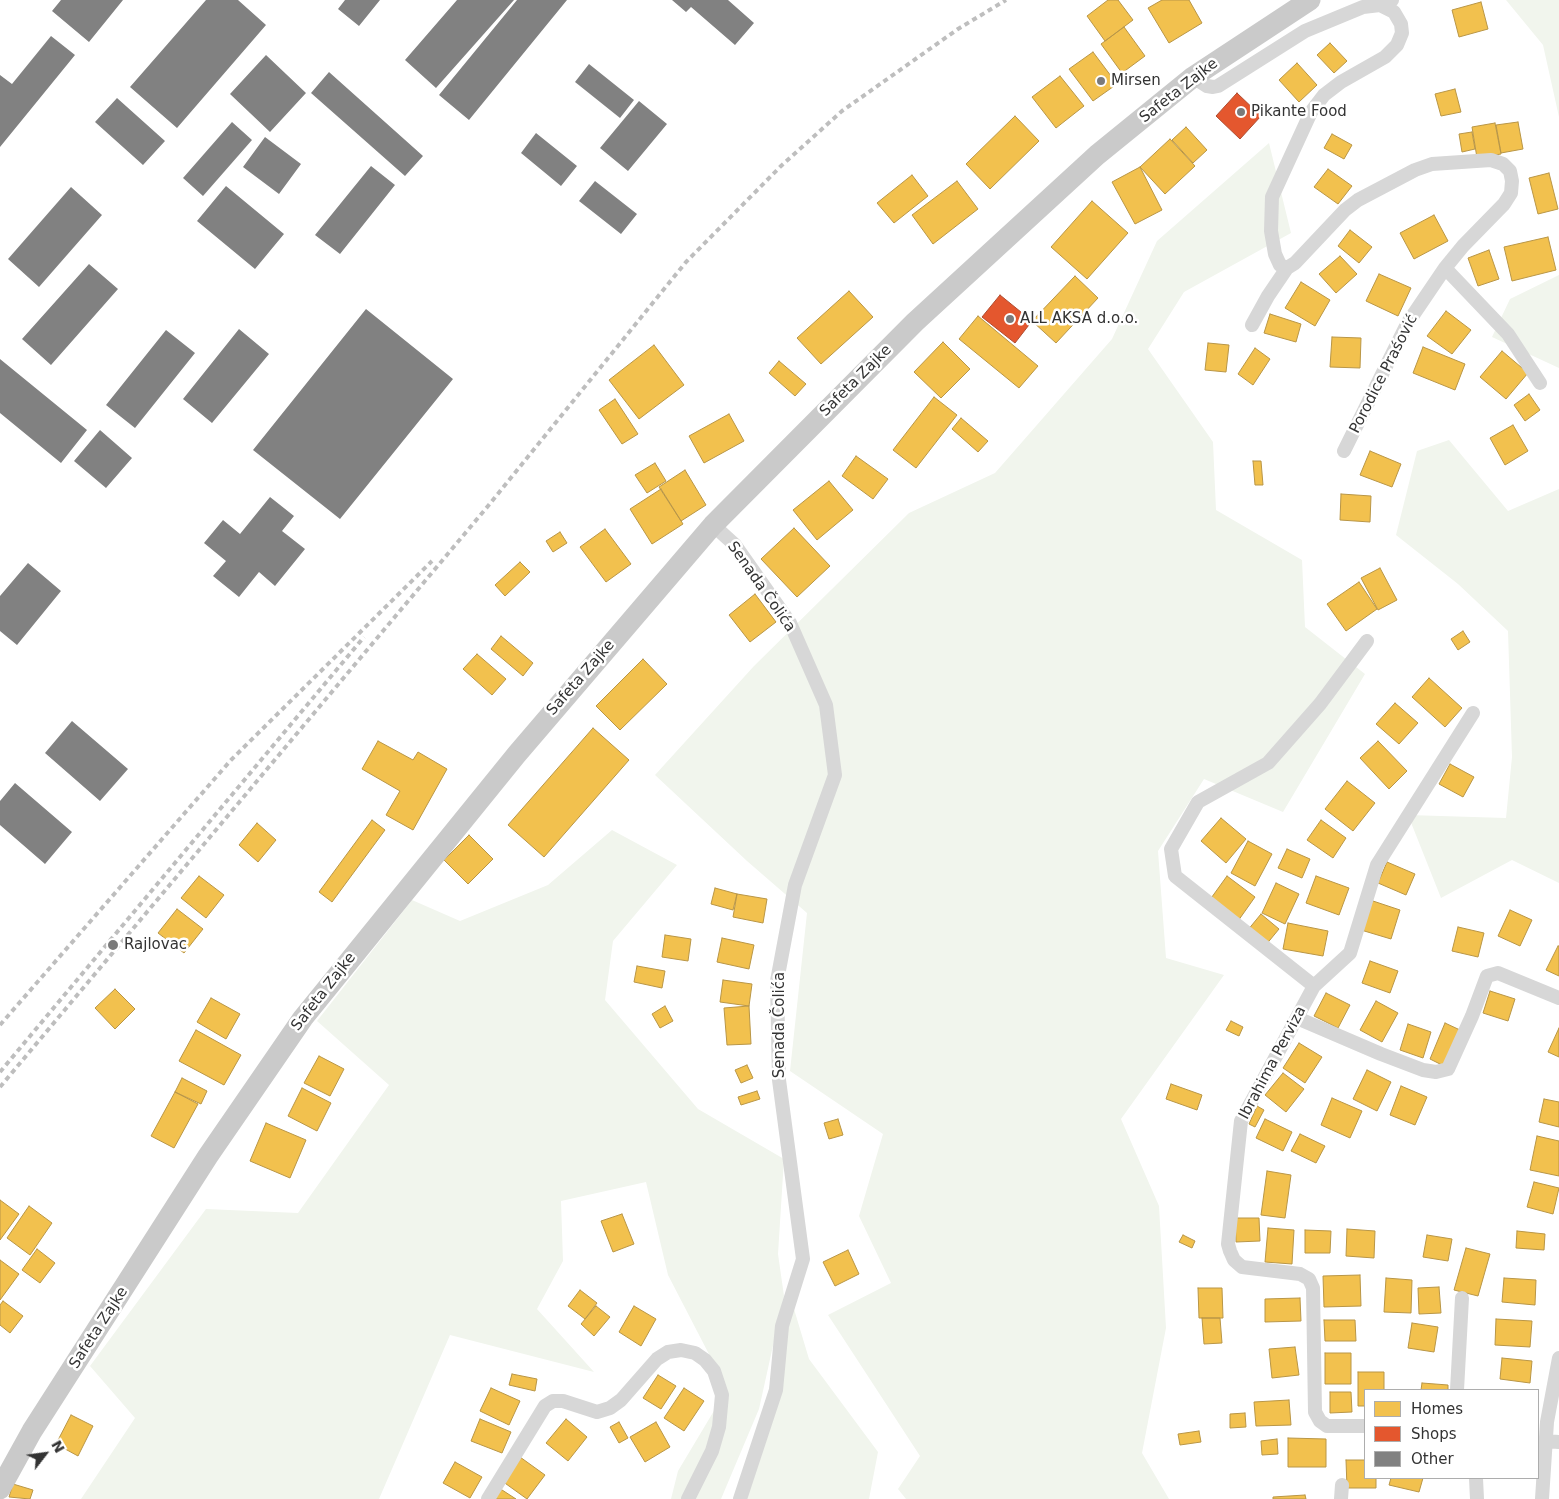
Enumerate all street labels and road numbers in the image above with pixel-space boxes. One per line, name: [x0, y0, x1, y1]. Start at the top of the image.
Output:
street label: Safeta Zajke: [1136, 55, 1222, 127]
street label: Porodice Praśović: [1346, 312, 1422, 436]
street label: Safeta Zajke: [816, 341, 896, 421]
street label: Senada Čolića: [723, 538, 799, 636]
street label: Safeta Zajke: [543, 637, 619, 719]
street label: Safeta Zajke: [288, 949, 360, 1035]
street label: Senada Čolića: [771, 972, 789, 1078]
street label: Ibrahima Perviza: [1236, 1003, 1310, 1123]
street label: Safeta Zajke: [66, 1284, 132, 1372]

